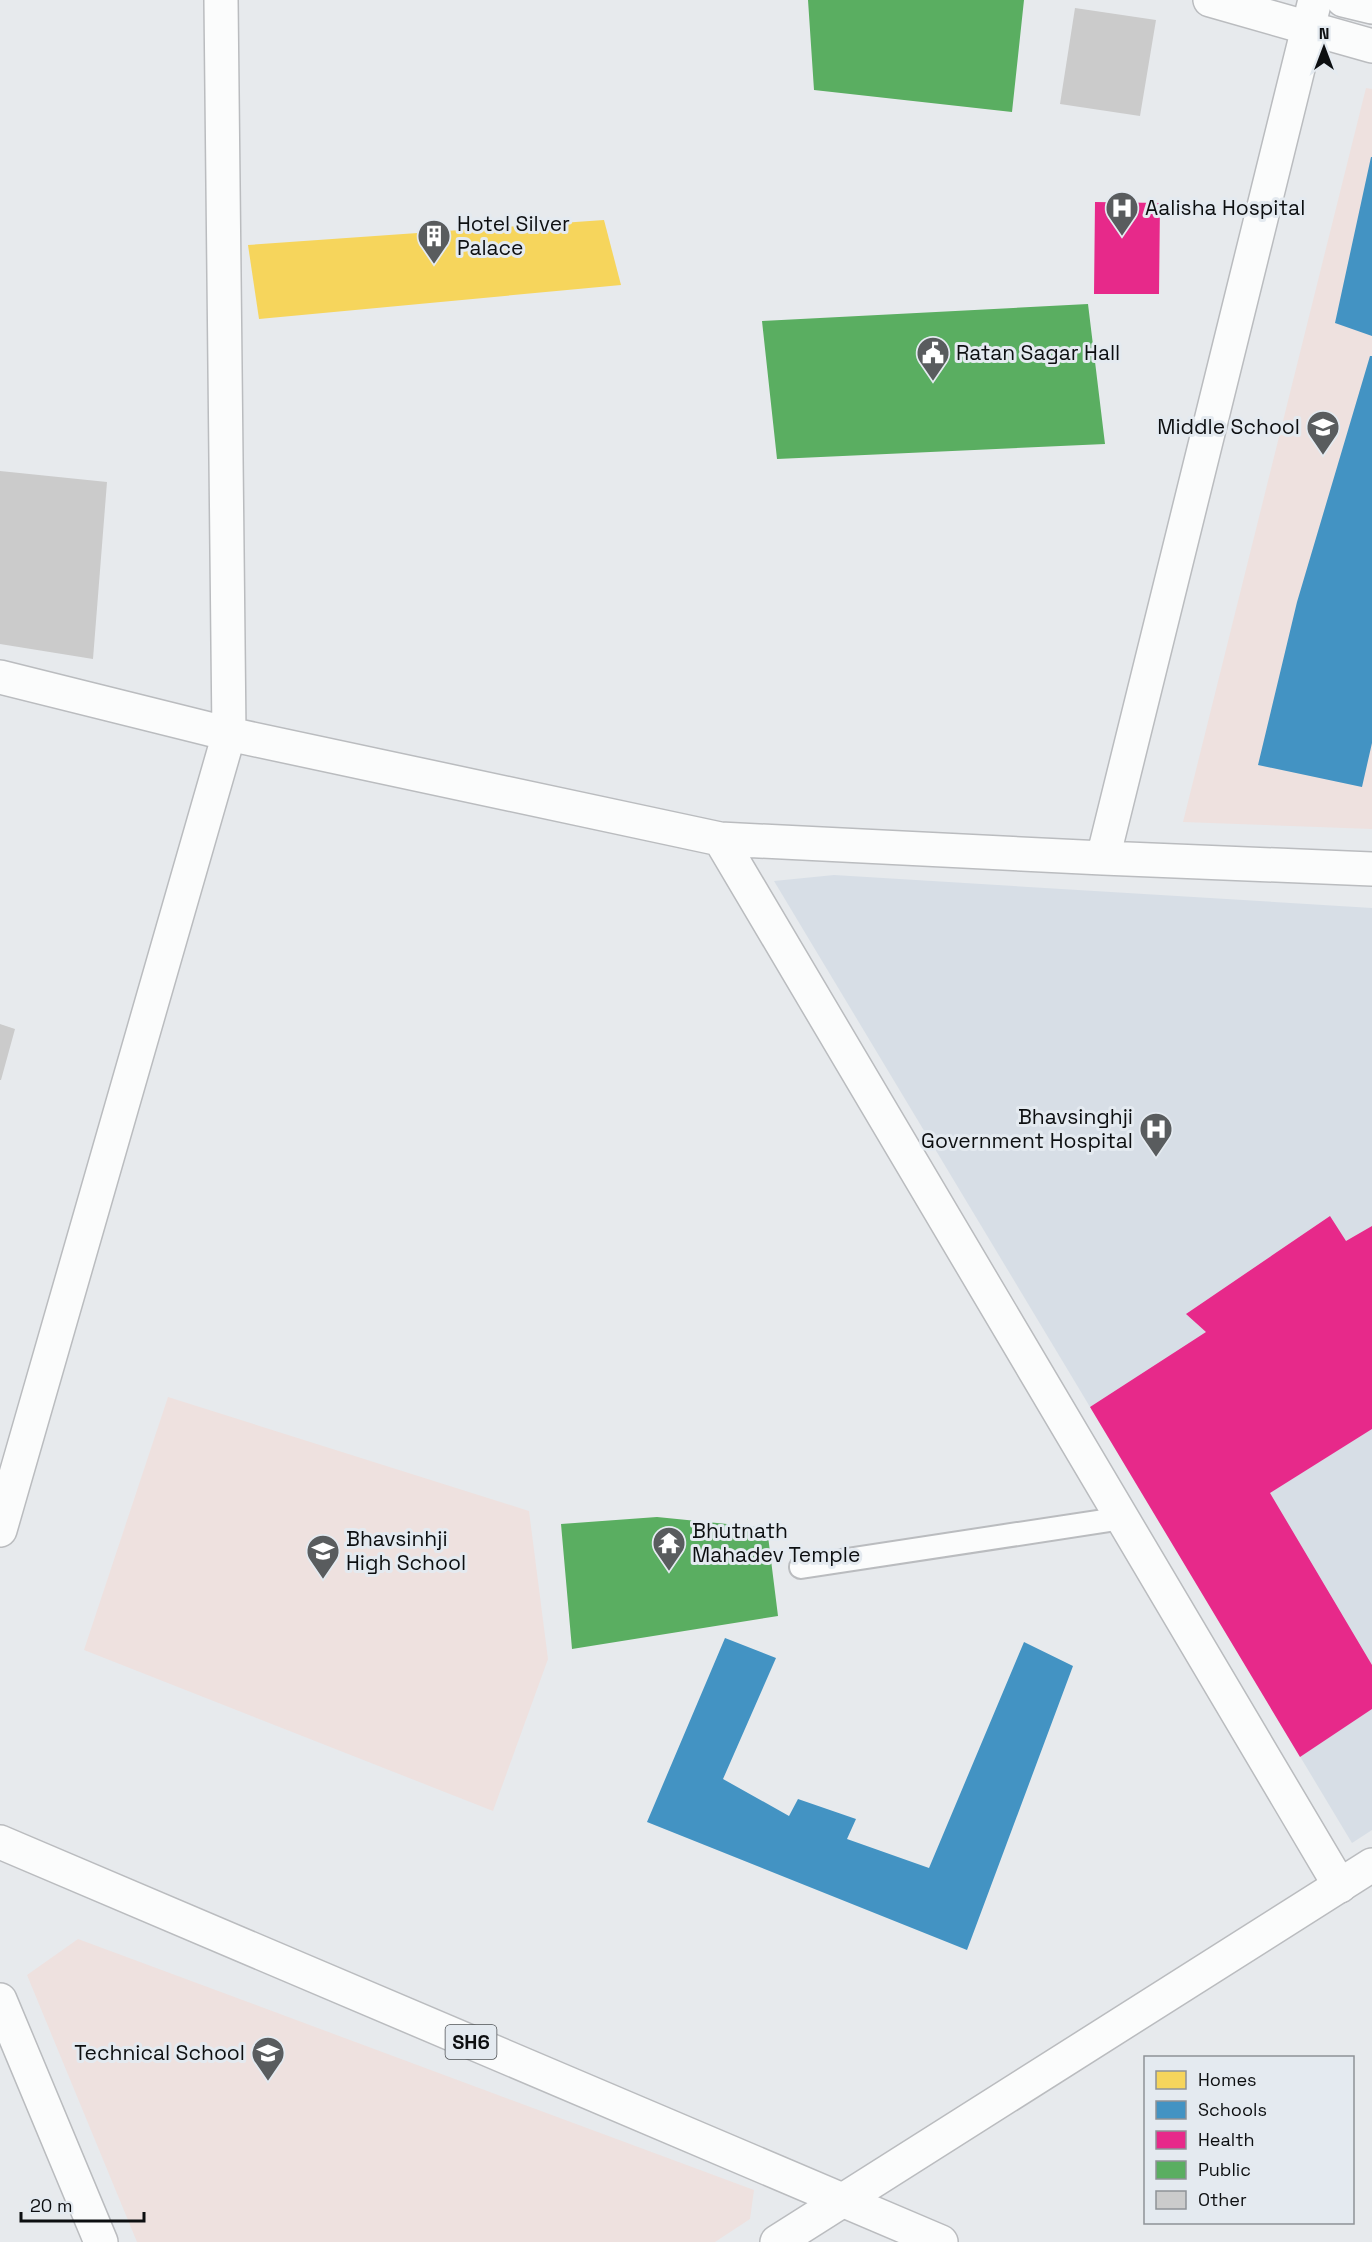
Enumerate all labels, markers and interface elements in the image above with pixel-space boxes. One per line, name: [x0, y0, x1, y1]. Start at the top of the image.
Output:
north arrow: [1294, 18, 1354, 78]
text: N: [1319, 23, 1329, 44]
hospital icon: Aalisha Hospital: [1104, 190, 1140, 237]
place label: Aalisha Hospital: [1145, 194, 1305, 221]
place label: Hotel Silver Palace: [457, 210, 570, 261]
building icon: Hotel Silver Palace: [416, 218, 452, 265]
public building icon: Ratan Sagar Hall: [915, 335, 951, 382]
place label: Ratan Sagar Hall: [956, 339, 1120, 366]
school or university icon: Middle School: [1305, 409, 1341, 456]
place label: Middle School: [1157, 413, 1300, 440]
place label: Bhavsinghji Government Hospital: [921, 1103, 1133, 1154]
hospital icon: Bhavsinghji Government Hospital: [1138, 1111, 1174, 1158]
place label: Bhutnath Mahadev Temple: [692, 1517, 860, 1568]
place label: Bhavsinhji High School: [346, 1525, 466, 1576]
temple icon: Bhutnath Mahadev Temple: [651, 1525, 687, 1572]
school or university icon: Bhavsinhji High School: [305, 1533, 341, 1580]
road number: SH6: [446, 2025, 496, 2059]
school or university icon: Technical School: [250, 2035, 286, 2082]
place label: Technical School: [74, 2039, 245, 2066]
legend: [1144, 2056, 1354, 2224]
text: Homes: [1198, 2068, 1257, 2091]
text: Schools: [1198, 2098, 1267, 2121]
text: Health: [1198, 2128, 1255, 2151]
text: Public: [1198, 2158, 1251, 2181]
scale bar: [21, 2185, 144, 2223]
text: Other: [1198, 2188, 1247, 2211]
text: 20 m: [30, 2194, 73, 2217]

